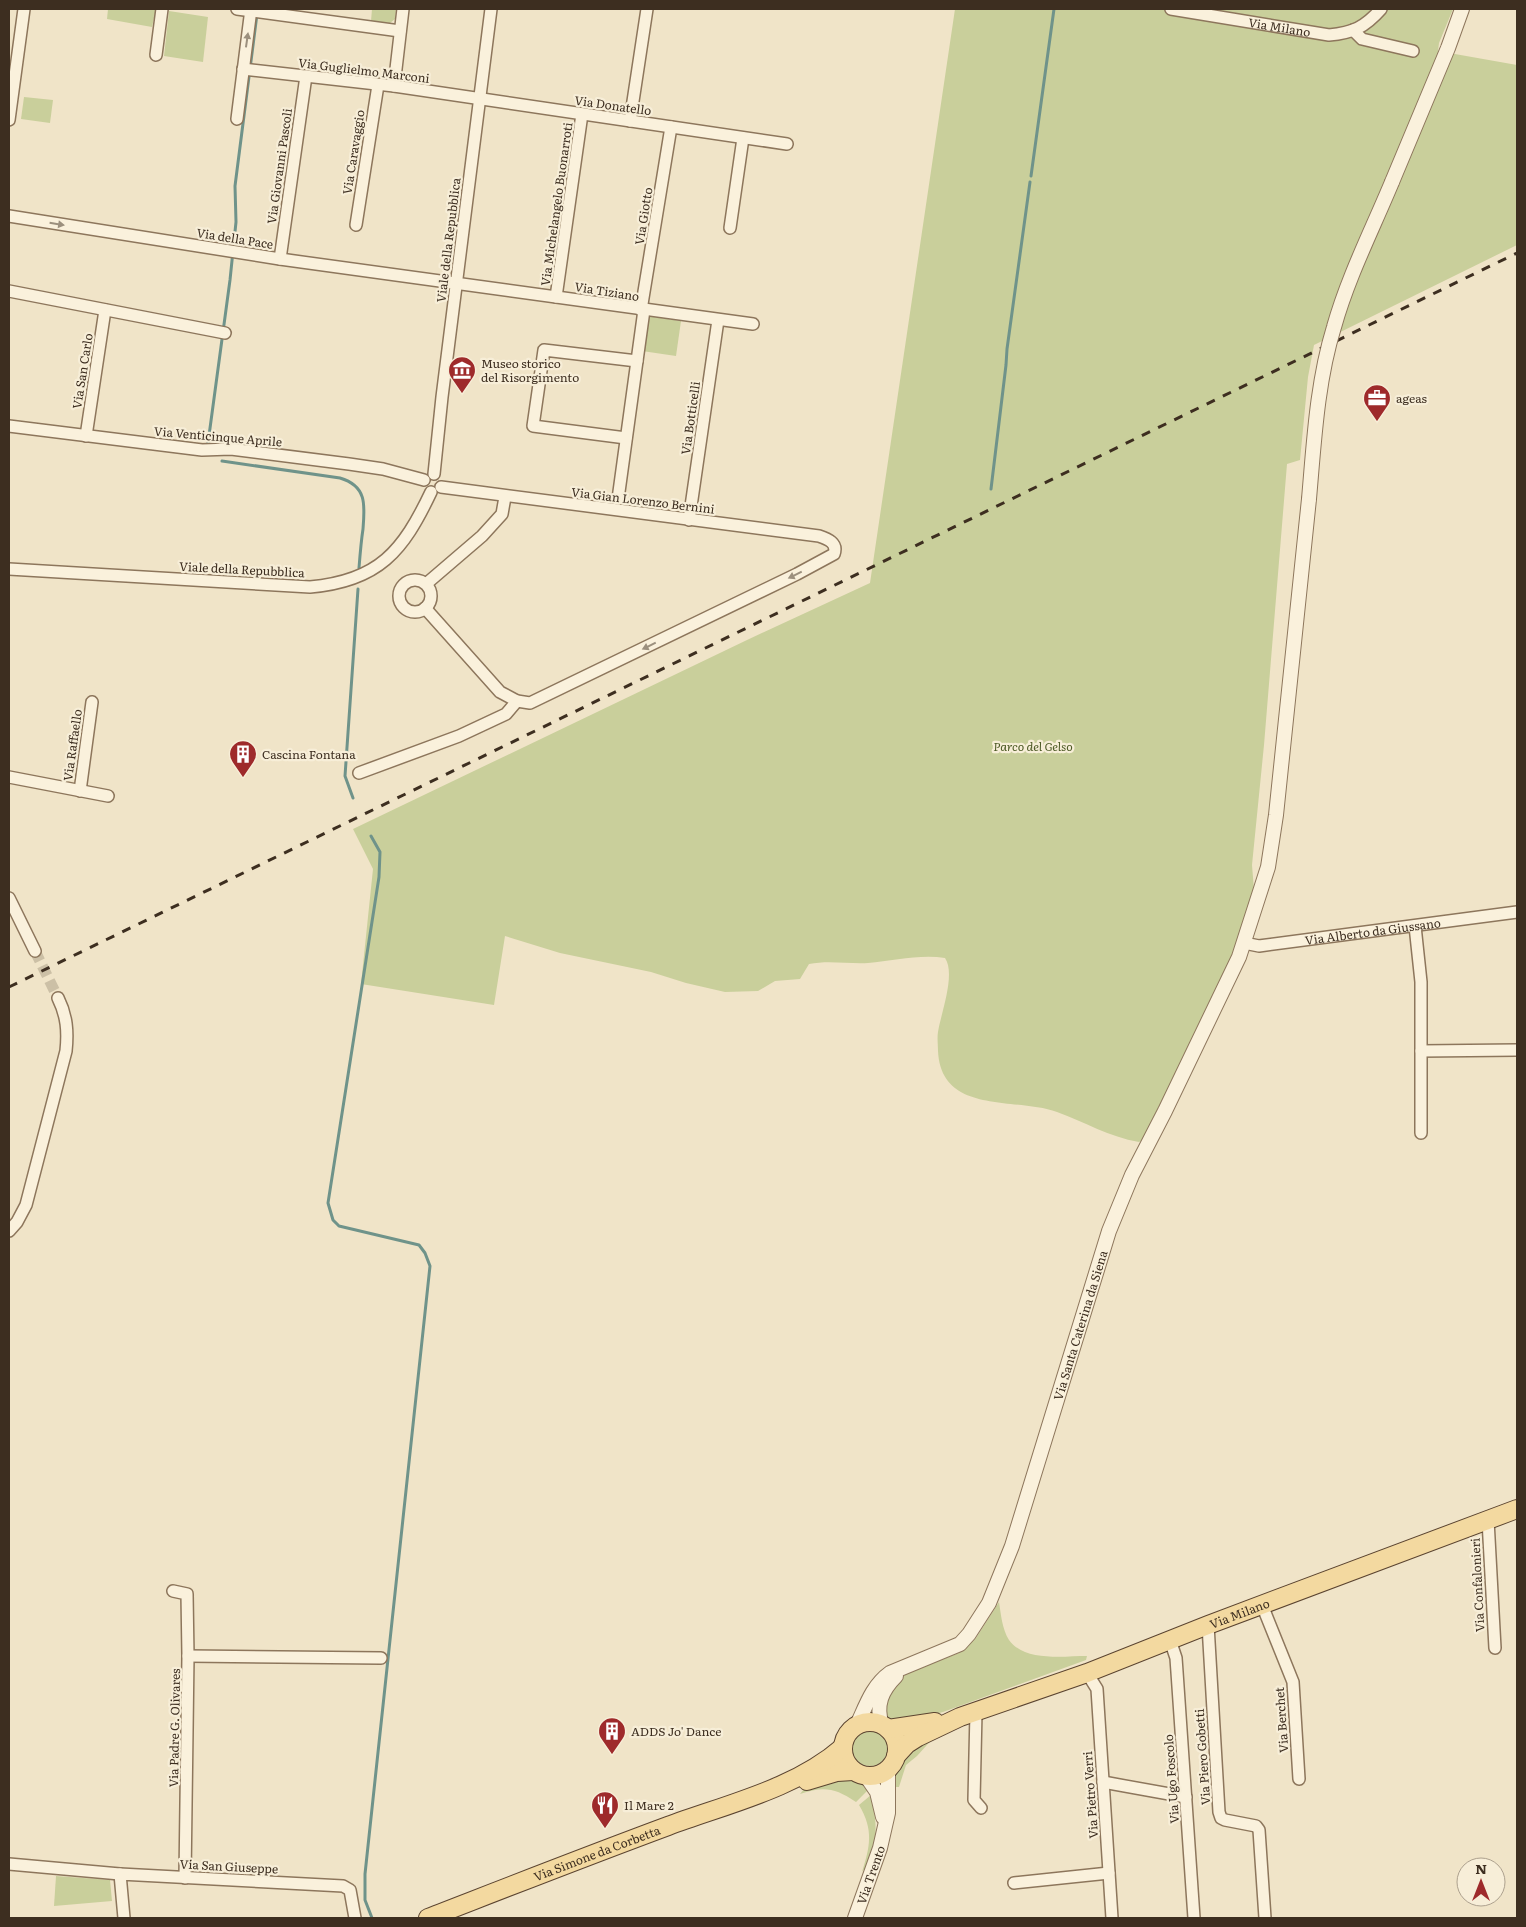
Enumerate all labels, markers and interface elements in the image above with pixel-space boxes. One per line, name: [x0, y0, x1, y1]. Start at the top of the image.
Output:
street label: Via Milano: [1247, 13, 1312, 41]
one-way arrow: [243, 32, 251, 48]
street label: Via Guglielmo Marconi: [297, 53, 431, 87]
street label: Via Donatello: [573, 91, 653, 119]
street label: Via Giovanni Pascoli: [262, 107, 296, 225]
street label: Via Caravaggio: [337, 108, 369, 196]
street label: Via Michelangelo Buonarroti: [536, 121, 576, 287]
street label: Viale della Repubblica: [431, 176, 465, 303]
street label: Via Giotto: [630, 186, 656, 246]
one-way arrow: [49, 220, 65, 228]
street label: Via della Pace: [195, 223, 275, 253]
street label: Via Tiziano: [573, 277, 641, 305]
street label: Via San Carlo: [67, 332, 97, 410]
place label: Museo storico del Risorgimento: [481, 354, 579, 386]
museum icon: Museo storico del Risorgimento: [447, 355, 477, 394]
street label: Via Botticelli: [676, 380, 704, 456]
office icon: ageas: [1362, 383, 1392, 422]
place label: ageas: [1396, 389, 1428, 407]
street label: Via Venticinque Aprile: [153, 421, 283, 451]
street label: Via Gian Lorenzo Bernini: [570, 482, 716, 518]
street label: Viale della Repubblica: [179, 557, 306, 581]
one-way arrow: [788, 571, 802, 579]
one-way arrow: [642, 642, 656, 650]
street label: Via Raffaello: [58, 708, 86, 782]
park label: Parco del Gelso: [993, 737, 1073, 755]
building icon: Cascina Fontana: [228, 739, 258, 778]
place label: Cascina Fontana: [262, 745, 356, 763]
street label: Via Alberto da Giussano: [1304, 913, 1442, 949]
street label: Via Santa Caterina da Siena: [1048, 1247, 1112, 1402]
street label: Via Confalonieri: [1466, 1537, 1488, 1633]
street label: Via Milano: [1207, 1594, 1272, 1633]
street label: Via Padre G. Olivares: [164, 1668, 184, 1788]
street label: Via Berchet: [1270, 1686, 1292, 1753]
street label: Via Piero Gobetti: [1190, 1708, 1214, 1806]
building icon: ADDS Jo' Dance: [597, 1716, 627, 1755]
place label: ADDS Jo' Dance: [631, 1722, 721, 1740]
street label: Via Ugo Foscolo: [1159, 1734, 1183, 1824]
street label: Via Pietro Verri: [1078, 1751, 1102, 1839]
restaurant icon: Il Mare 2: [590, 1790, 620, 1829]
place label: Il Mare 2: [624, 1796, 674, 1814]
street label: Via Simone da Corbetta: [531, 1821, 663, 1885]
street label: Via Trento: [852, 1843, 889, 1907]
street label: Via San Giuseppe: [179, 1854, 279, 1878]
north arrow: [1456, 1857, 1506, 1907]
text: N: [1475, 1858, 1487, 1878]

